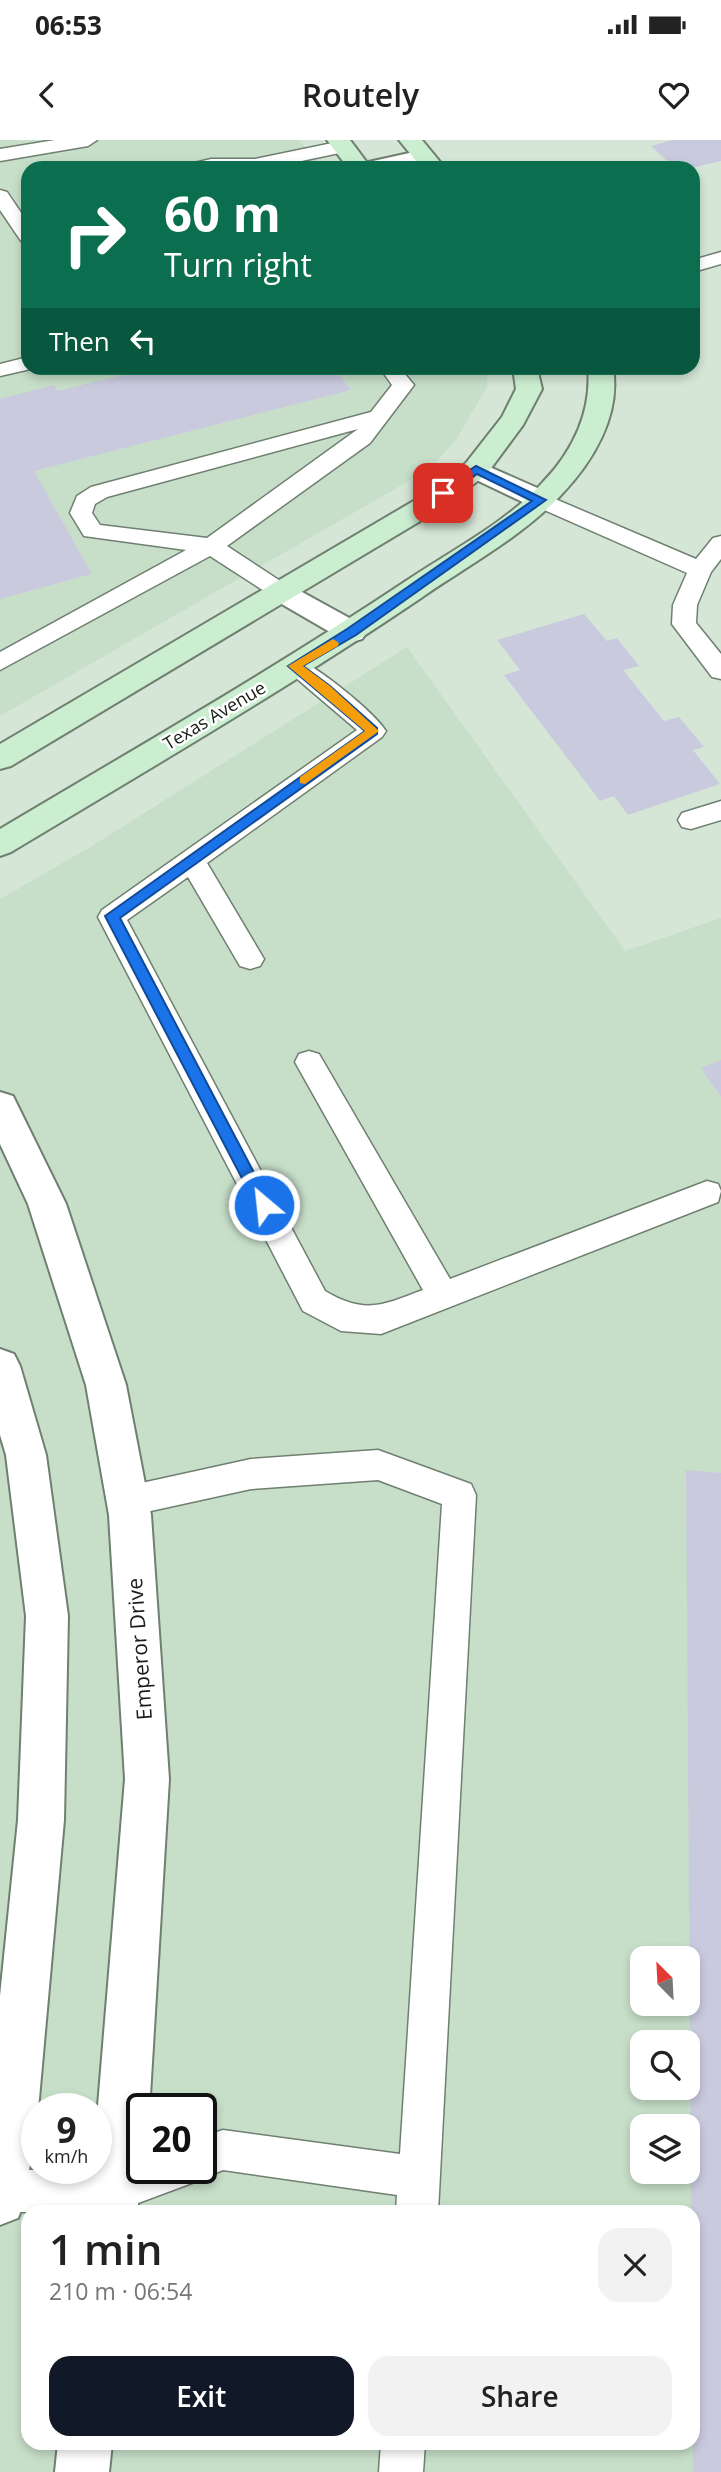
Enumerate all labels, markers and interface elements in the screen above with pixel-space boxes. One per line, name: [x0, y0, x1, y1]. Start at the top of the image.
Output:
text: 06:53: [35, 7, 102, 43]
text: Routely: [302, 73, 419, 116]
icon: back: [28, 76, 66, 114]
icon: heart: [655, 76, 693, 114]
text: 60 m: [164, 180, 281, 246]
icon: right: [49, 189, 140, 280]
text: Turn right: [164, 243, 312, 286]
icon: left: [124, 322, 162, 360]
text: Then: [49, 323, 110, 359]
pin: [413, 463, 473, 523]
icon: arrive: [424, 474, 462, 512]
street label: Texas Avenue: [158, 675, 270, 755]
position arrow: [227, 1168, 301, 1242]
street label: Emperor Drive: [120, 1577, 158, 1721]
north arrow: [630, 1946, 700, 2016]
map controls: [630, 1946, 700, 2184]
button: search: [630, 2030, 700, 2100]
speed limit sign: 20: [126, 2093, 217, 2184]
text: 9: [56, 2106, 77, 2153]
button: layers: [630, 2114, 700, 2184]
text: km/h: [45, 2144, 88, 2168]
text: 1 min: [49, 2220, 162, 2277]
button: close: [598, 2228, 672, 2302]
text: 210 m · 06:54: [49, 2275, 192, 2307]
button: Exit: [49, 2356, 354, 2436]
button: Share: [368, 2356, 672, 2436]

